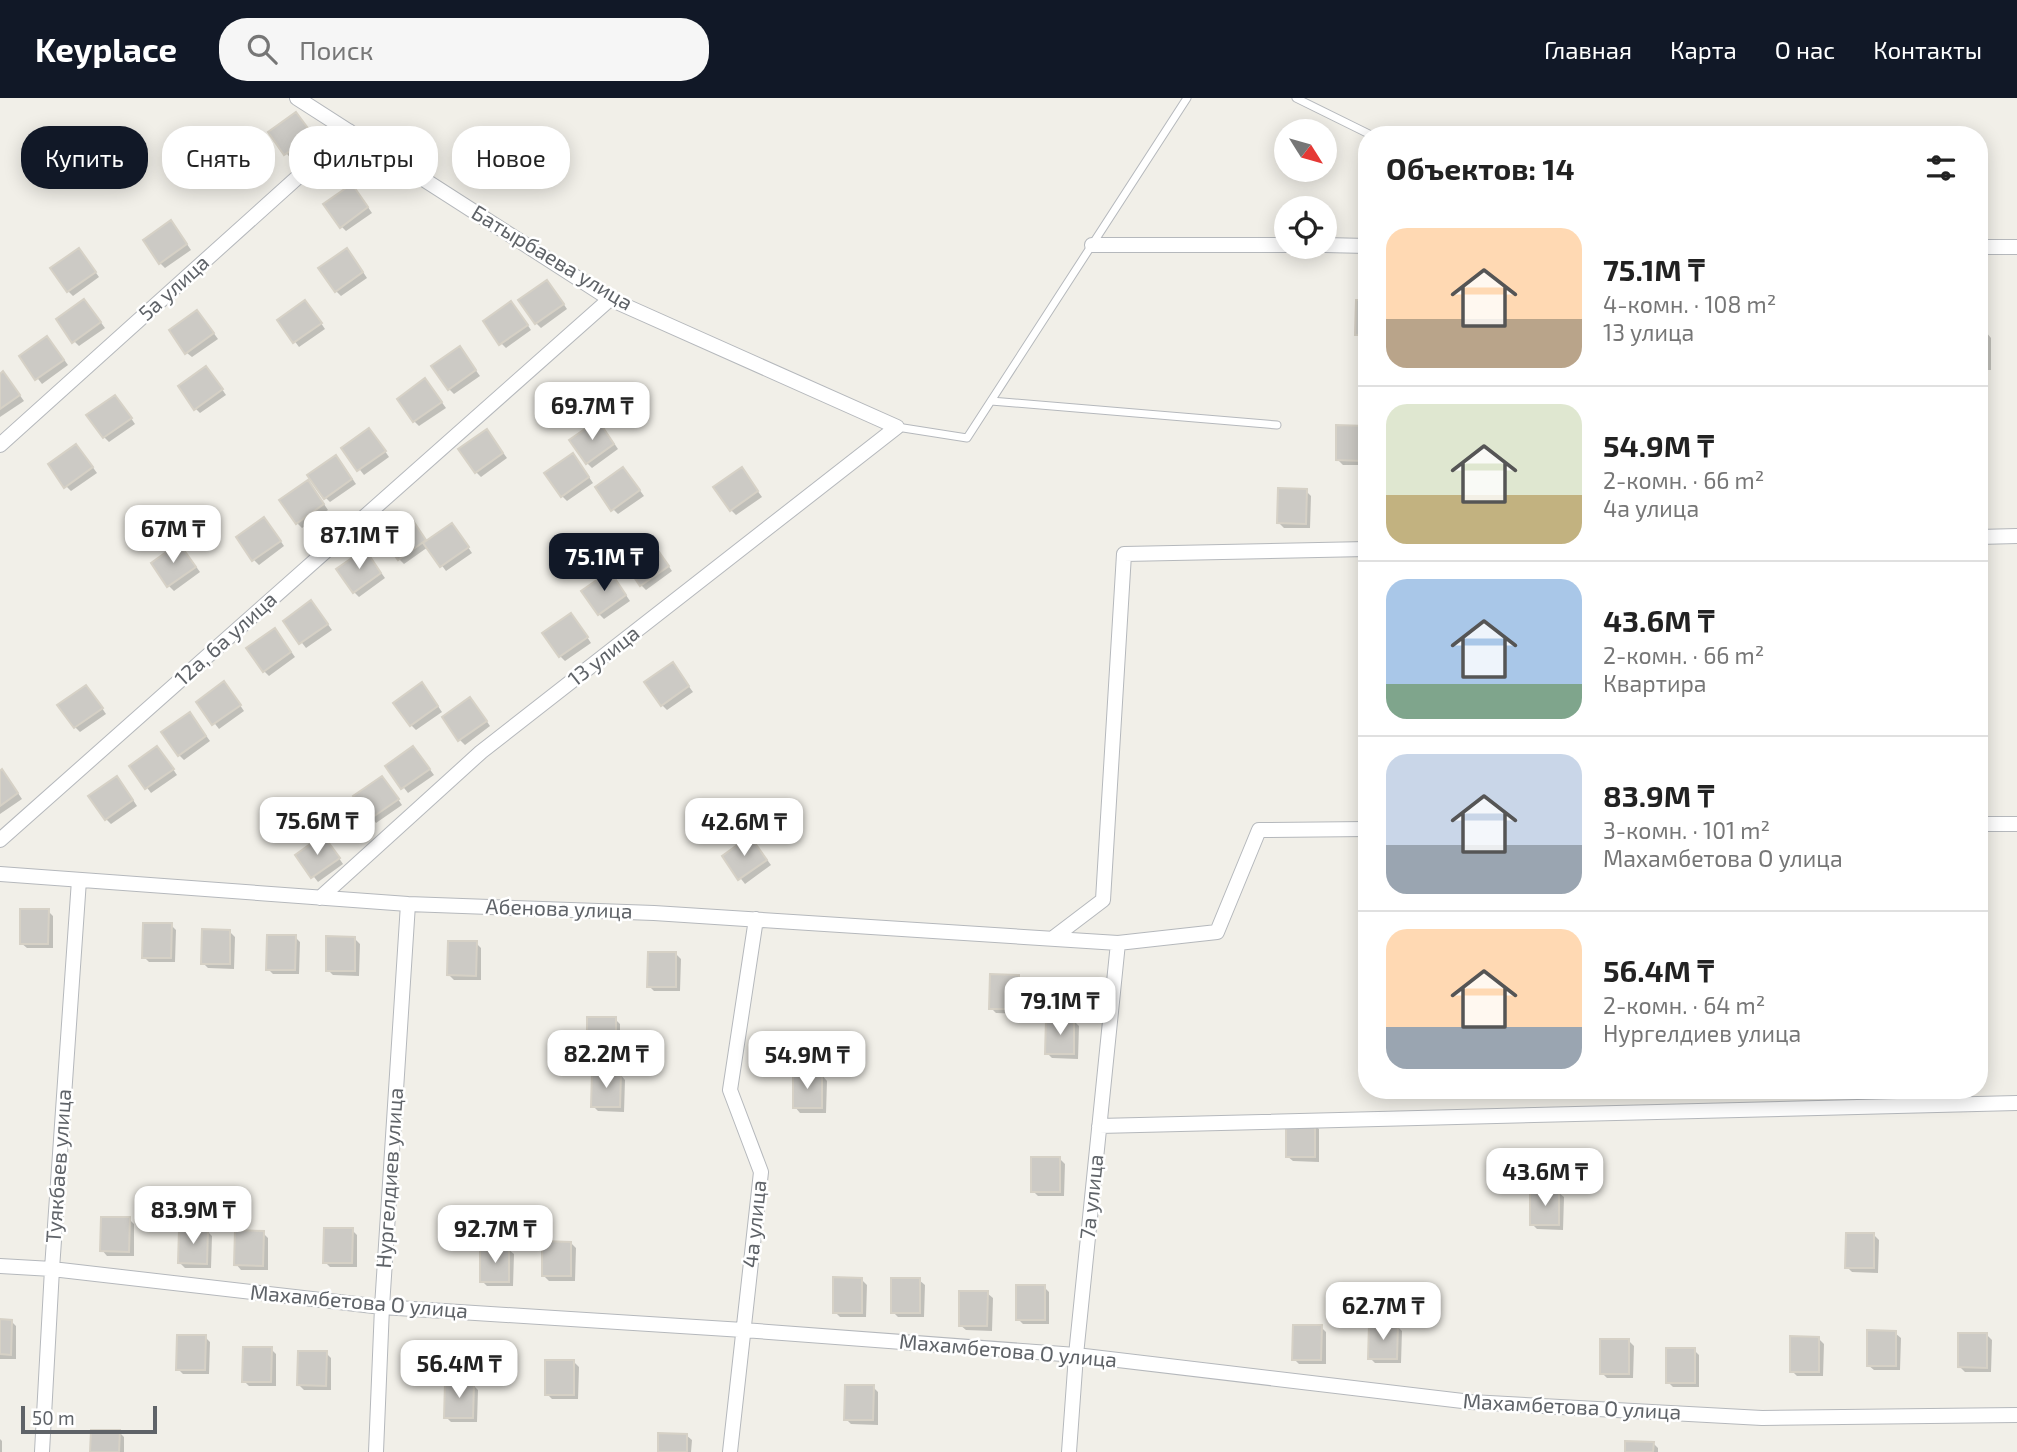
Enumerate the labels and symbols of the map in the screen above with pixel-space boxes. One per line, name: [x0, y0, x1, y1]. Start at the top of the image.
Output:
north arrow: [1274, 119, 1337, 182]
street label: Батырбаева улица: [467, 199, 638, 316]
street label: 5а улица: [133, 249, 214, 326]
pin: 69.7M ₸: [527, 382, 657, 442]
pin: 67M ₸: [124, 505, 222, 565]
pin: 87.1M ₸: [294, 512, 424, 571]
pin: 75.1M ₸: [539, 533, 669, 593]
street label: 12а, 6а улица: [169, 586, 282, 691]
street label: 13 улица: [563, 619, 644, 691]
pin: 75.6M ₸: [252, 798, 382, 857]
pin: 42.6M ₸: [679, 798, 809, 858]
street label: Абенова улица: [485, 892, 633, 924]
pin: 79.1M ₸: [995, 978, 1125, 1037]
pin: 82.2M ₸: [541, 1030, 671, 1090]
pin: 54.9M ₸: [742, 1032, 872, 1091]
street label: Нургелдиев улица: [370, 1087, 408, 1269]
street label: Туякбаев улица: [40, 1088, 76, 1244]
pin: 43.6M ₸: [1480, 1148, 1610, 1208]
street label: 7а улица: [1074, 1153, 1108, 1241]
street label: 4а улица: [736, 1179, 772, 1269]
pin: 83.9M ₸: [128, 1186, 258, 1246]
pin: 92.7M ₸: [430, 1206, 560, 1265]
street label: Махамбетова О улица: [249, 1279, 469, 1323]
pin: 62.7M ₸: [1318, 1282, 1448, 1342]
street label: Махамбетова О улица: [898, 1328, 1118, 1372]
pin: 56.4M ₸: [394, 1340, 524, 1400]
street label: Махамбетова О улица: [1462, 1387, 1682, 1425]
scale bar: [21, 1403, 158, 1435]

